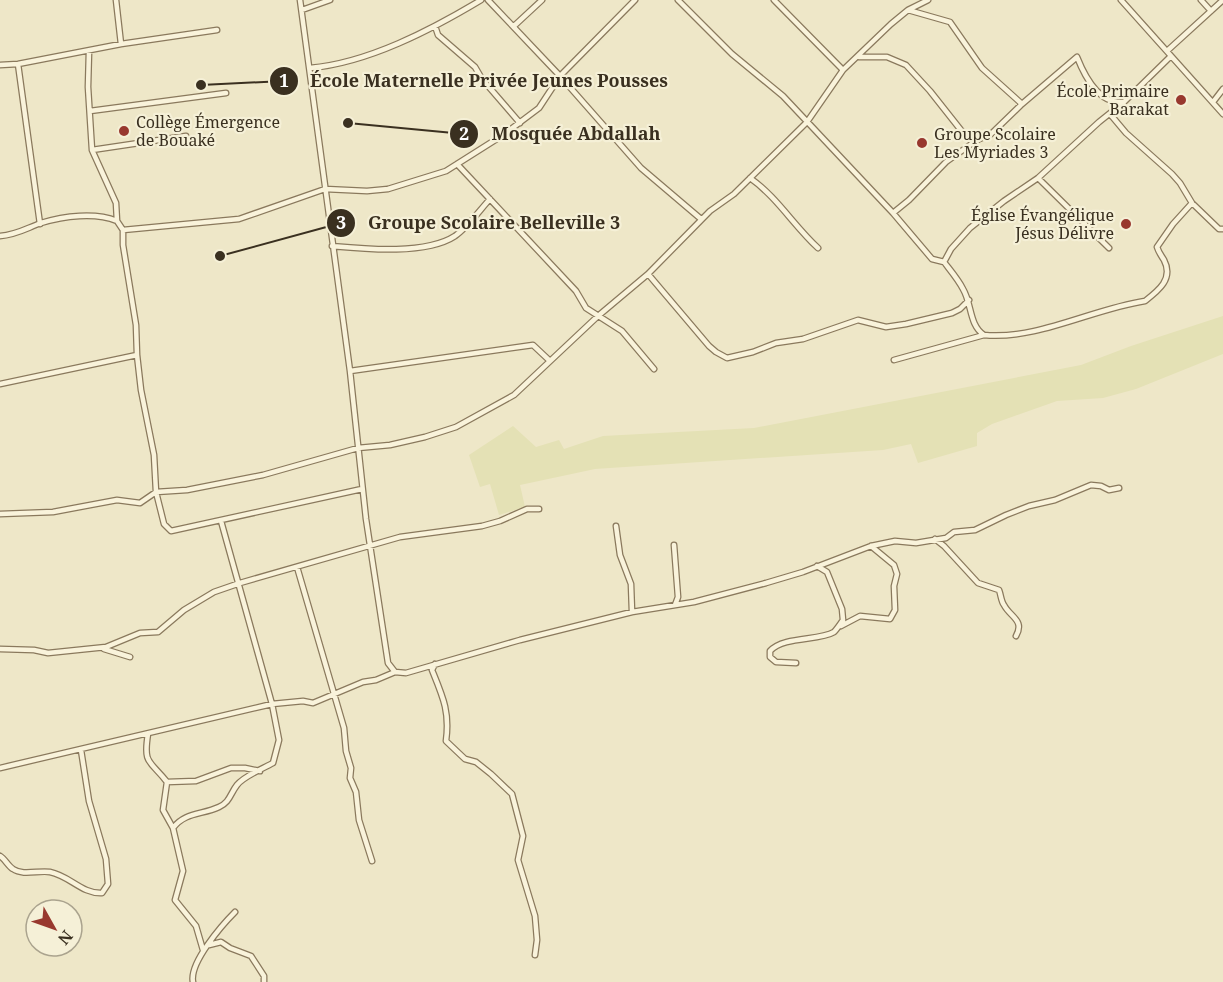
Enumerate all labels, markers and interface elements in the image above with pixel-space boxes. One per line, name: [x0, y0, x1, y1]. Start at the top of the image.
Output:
callout: École Maternelle Privée Jeunes Pousses: [269, 63, 680, 99]
text: 1: [279, 68, 289, 92]
text: École Maternelle Privée Jeunes Pousses: [310, 68, 668, 92]
place label: École Primaire Barakat: [1057, 80, 1169, 120]
marker: École Primaire Barakat: [1174, 93, 1188, 107]
place label: Collège Émergence de Bouaké: [136, 111, 280, 151]
callout: Mosquée Abdallah: [449, 116, 672, 152]
text: 2: [459, 121, 469, 145]
text: Mosquée Abdallah: [492, 121, 660, 145]
place label: Groupe Scolaire Les Myriades 3: [934, 123, 1056, 163]
marker: Collège Émergence de Bouaké: [117, 124, 131, 138]
marker: Groupe Scolaire Les Myriades 3: [915, 136, 929, 150]
place label: Église Évangélique Jésus Délivre: [971, 204, 1114, 244]
callout: Groupe Scolaire Belleville 3: [326, 205, 632, 241]
text: 3: [336, 210, 346, 234]
text: Groupe Scolaire Belleville 3: [368, 210, 620, 234]
marker: Église Évangélique Jésus Délivre: [1119, 217, 1133, 231]
north arrow: [24, 898, 84, 958]
text: N: [53, 926, 78, 950]

